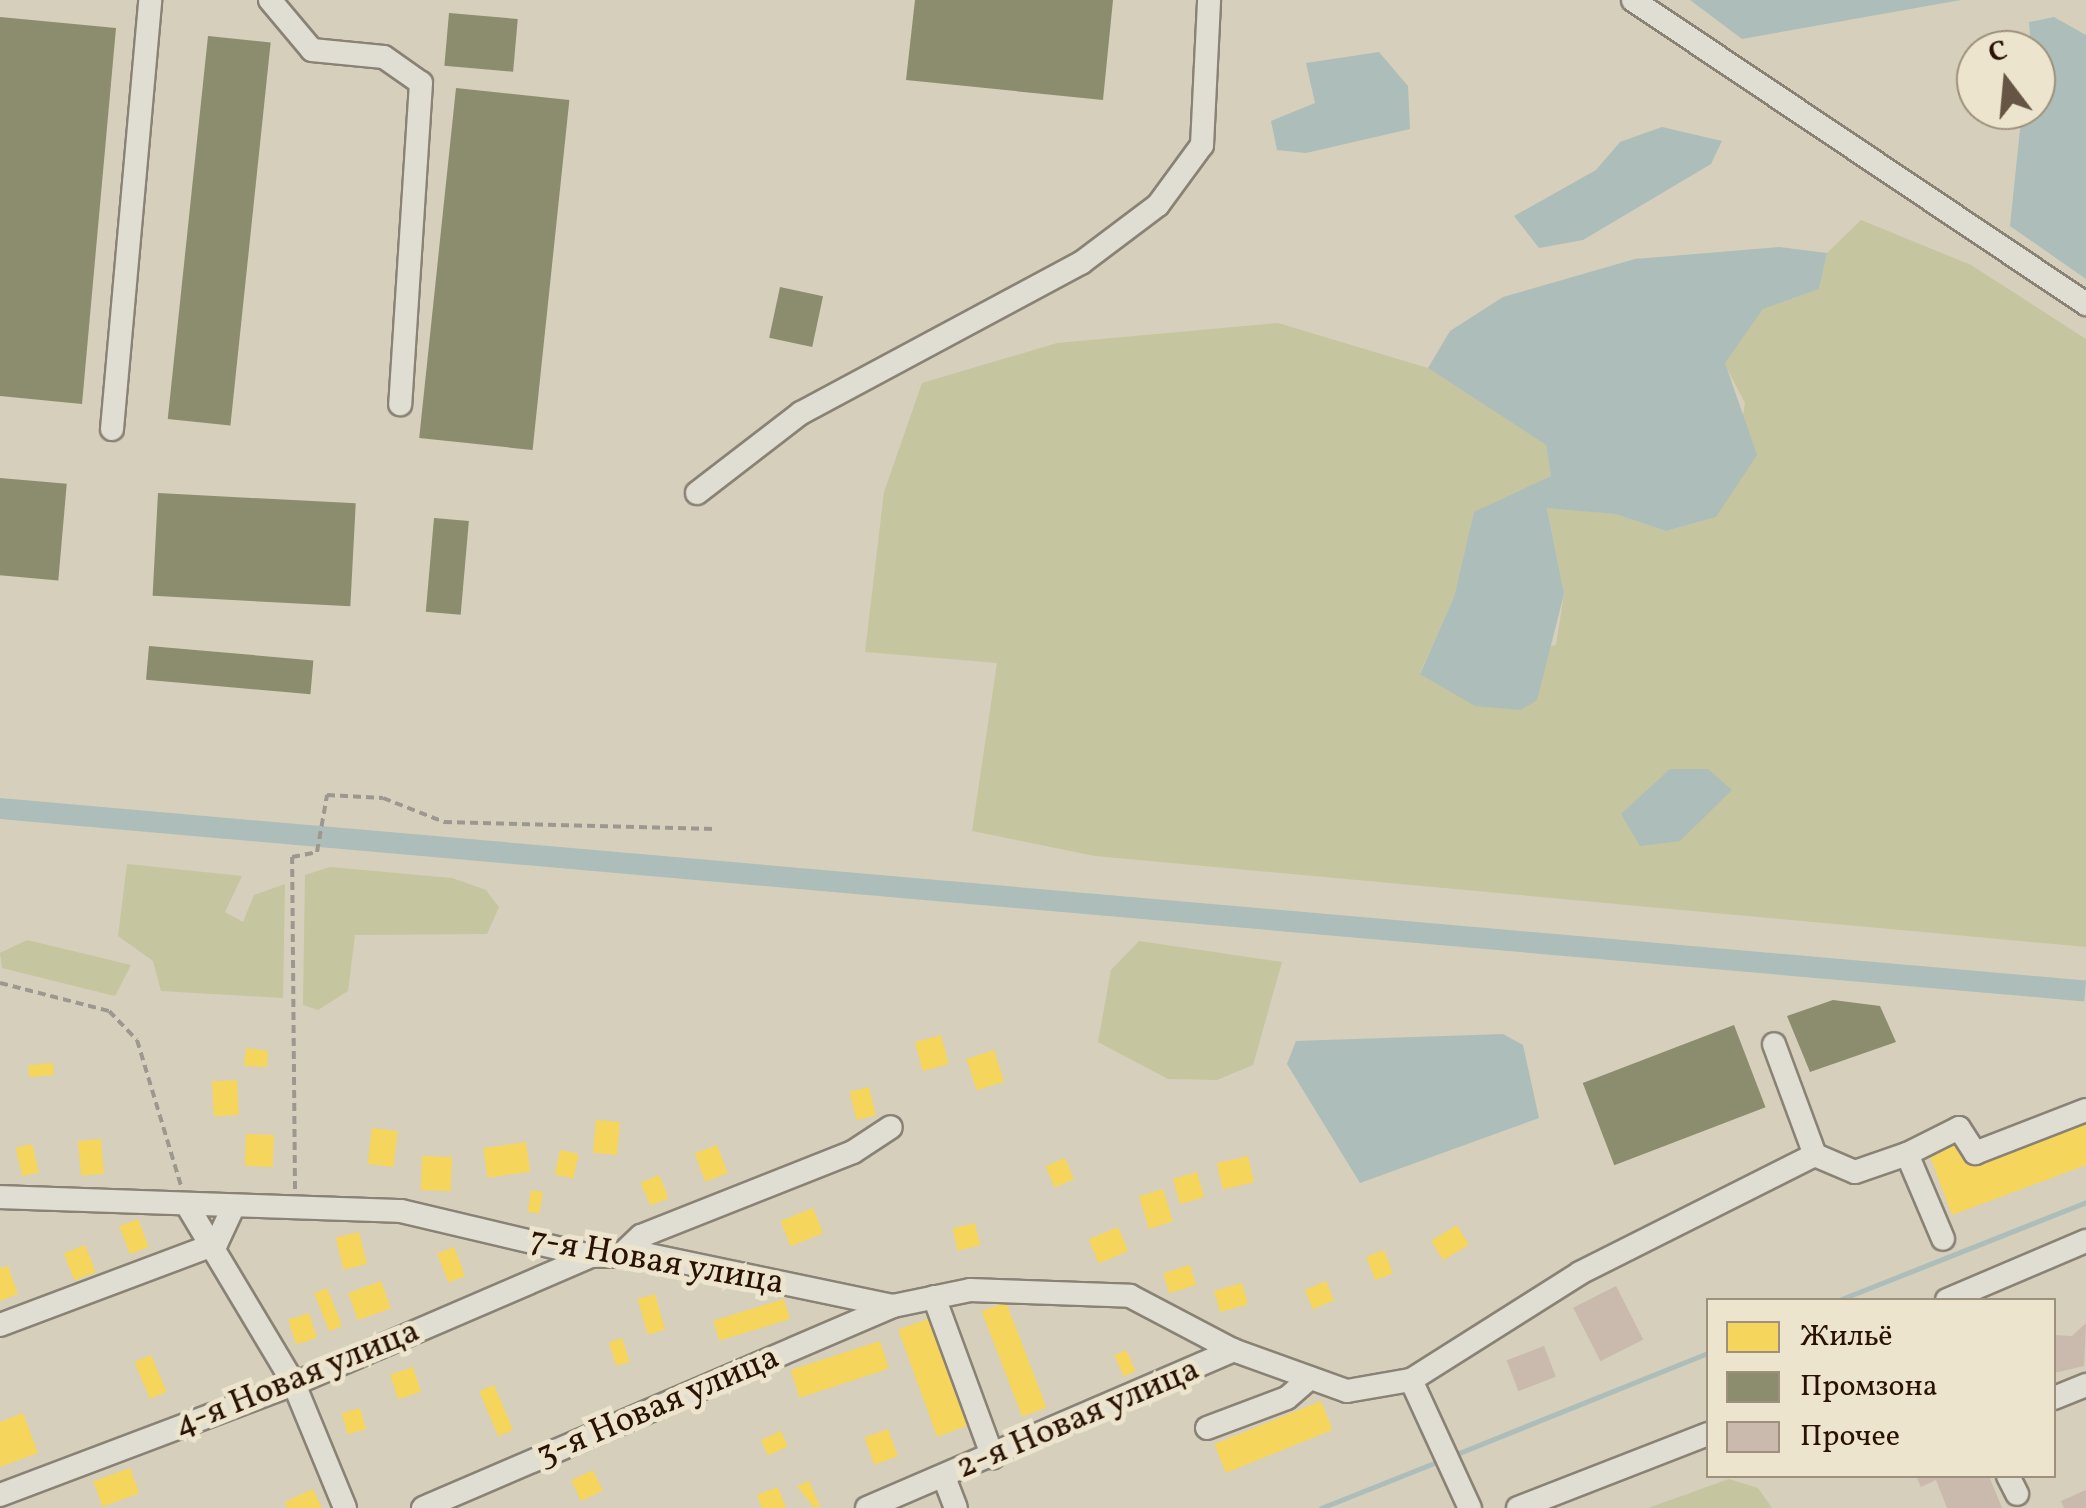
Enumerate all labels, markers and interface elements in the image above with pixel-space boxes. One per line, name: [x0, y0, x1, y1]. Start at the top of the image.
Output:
north arrow: [1956, 30, 2056, 130]
text: С: [1984, 31, 2012, 74]
street label: 7-я Новая улица: [526, 1219, 788, 1305]
legend: [1706, 1298, 2056, 1478]
street label: 4-я Новая улица: [168, 1310, 426, 1448]
text: Жильё: [1800, 1316, 1893, 1358]
street label: 3-я Новая улица: [530, 1337, 786, 1477]
street label: 2-я Новая улица: [949, 1349, 1207, 1489]
text: Промзона: [1800, 1366, 1938, 1408]
text: Прочее: [1800, 1416, 1900, 1458]

